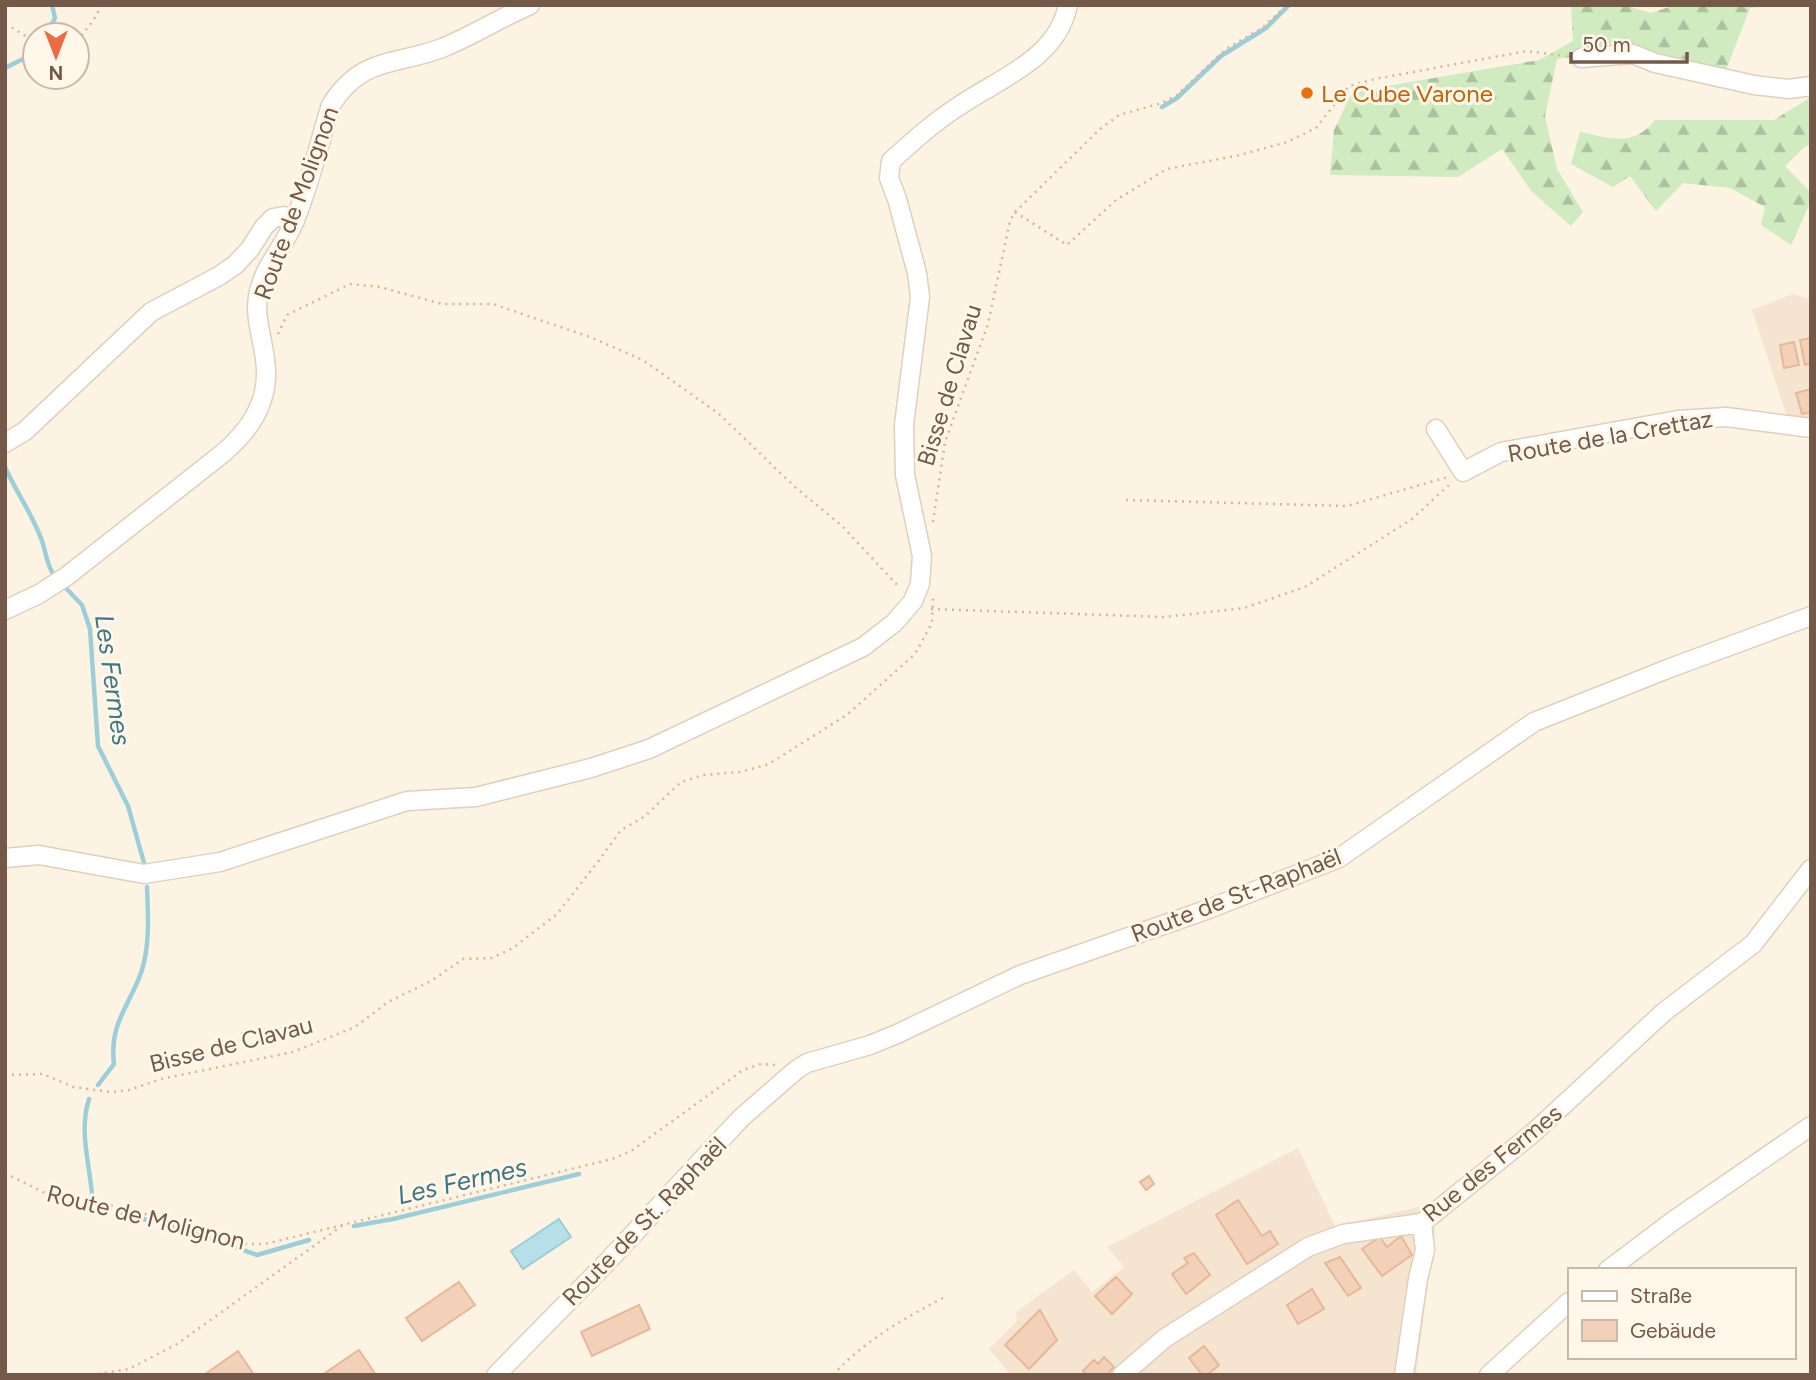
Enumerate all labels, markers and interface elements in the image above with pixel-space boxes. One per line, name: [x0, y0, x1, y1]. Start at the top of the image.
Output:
north arrow: [21, 21, 91, 91]
scale bar: [1571, 21, 1686, 65]
text: 50 m: [1582, 32, 1631, 57]
text: N: [49, 61, 63, 84]
place label: Le Cube Varone: [1321, 79, 1493, 108]
marker: Le Cube Varone: [1299, 85, 1315, 101]
street label: Route de Molignon: [248, 103, 344, 303]
street label: Bisse de Clavau: [911, 301, 987, 469]
street label: Route de la Crettaz: [1505, 404, 1715, 468]
water label: Les Fermes: [88, 612, 138, 748]
street label: Route de St-Raphaël: [1127, 842, 1345, 948]
street label: Bisse de Clavau: [146, 1010, 316, 1078]
street label: Rue des Fermes: [1417, 1098, 1567, 1228]
street label: Route de St. Raphaël: [556, 1130, 732, 1312]
water label: Les Fermes: [394, 1151, 530, 1211]
street label: Route de Molignon: [44, 1178, 248, 1256]
legend: [1568, 1268, 1795, 1359]
text: Straße: [1630, 1283, 1692, 1308]
text: Gebäude: [1630, 1318, 1716, 1343]

